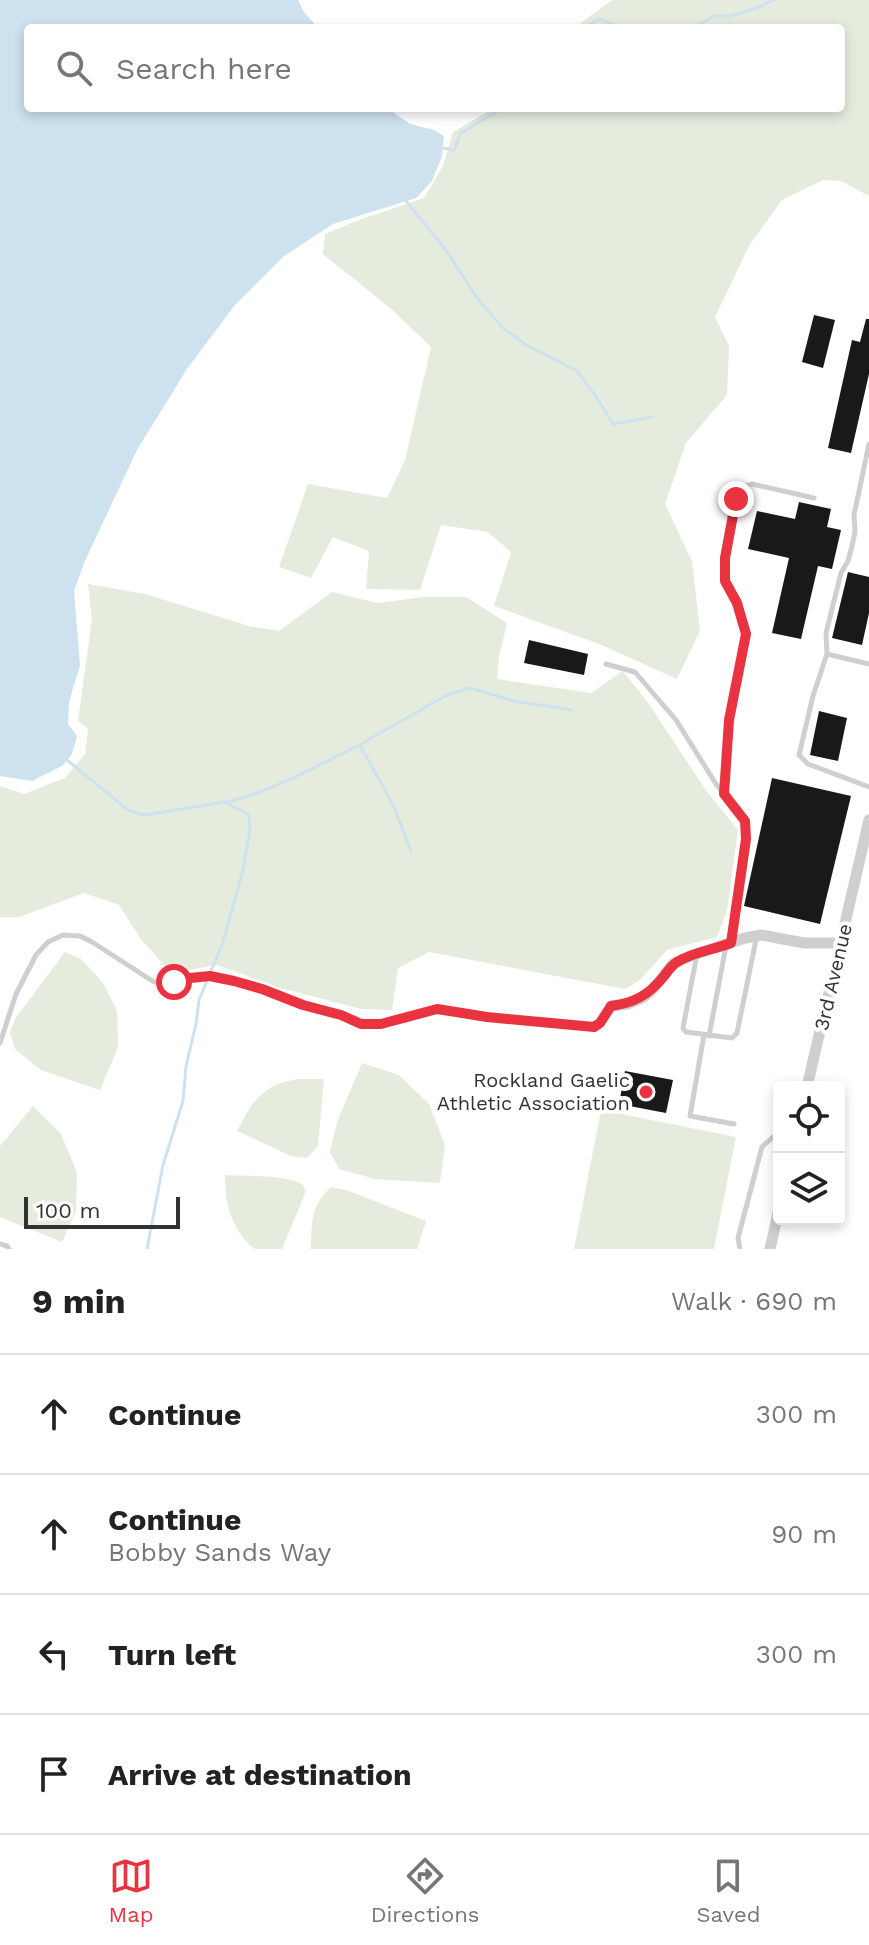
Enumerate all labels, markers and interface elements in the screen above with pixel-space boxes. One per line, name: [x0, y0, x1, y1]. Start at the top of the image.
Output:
search box: [24, 24, 845, 112]
icon: search: [52, 46, 96, 90]
text: Search here: [116, 51, 292, 86]
route end: [718, 481, 754, 517]
street label: 3rd Avenue: [809, 921, 857, 1033]
route start: [156, 964, 192, 1000]
place label: Rockland Gaelic Athletic Association: [437, 1068, 630, 1115]
map controls: [773, 1081, 845, 1225]
button: locate: [773, 1081, 845, 1153]
marker: Rockland Gaelic Athletic Association: [637, 1083, 655, 1101]
button: layers: [773, 1153, 845, 1225]
scale bar: [24, 1193, 180, 1229]
text: 100 m: [36, 1198, 100, 1223]
text: 9 min: [32, 1281, 126, 1321]
text: Walk · 690 m: [671, 1286, 837, 1316]
icon: ahead: [32, 1392, 76, 1436]
text: Continue: [108, 1397, 241, 1432]
text: 300 m: [756, 1399, 837, 1429]
text: Continue: [108, 1502, 241, 1537]
icon: ahead: [32, 1512, 76, 1556]
text: 90 m: [771, 1519, 837, 1549]
text: Bobby Sands Way: [108, 1537, 331, 1567]
icon: left: [32, 1632, 76, 1676]
text: Turn left: [108, 1637, 236, 1672]
text: 300 m: [756, 1639, 837, 1669]
icon: arrive: [32, 1752, 76, 1796]
text: Arrive at destination: [108, 1757, 412, 1792]
tab: Map: [109, 1854, 153, 1927]
tab: Directions: [371, 1854, 479, 1927]
tab: Saved: [697, 1854, 760, 1927]

